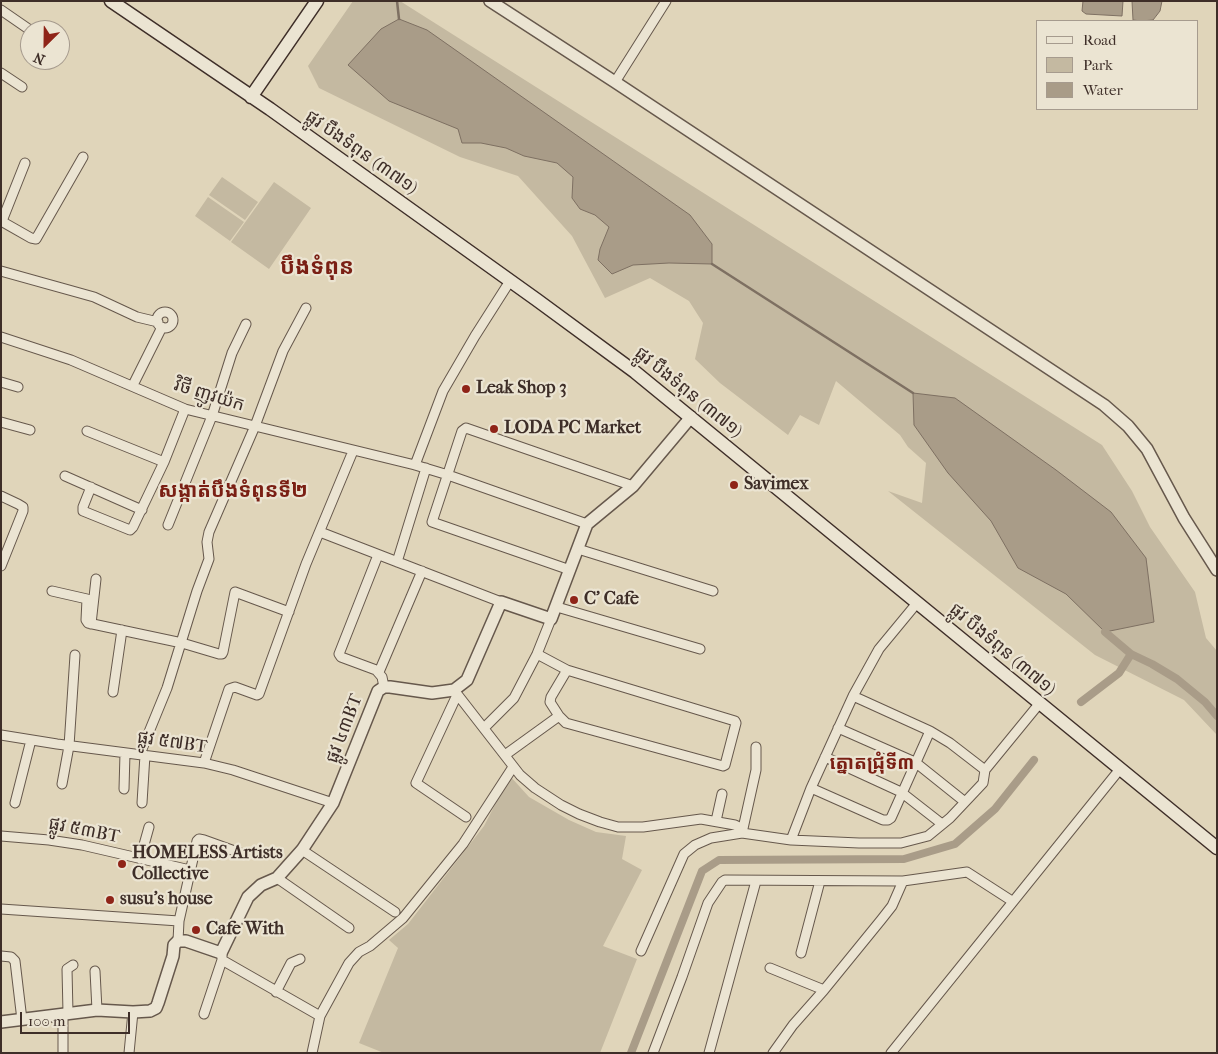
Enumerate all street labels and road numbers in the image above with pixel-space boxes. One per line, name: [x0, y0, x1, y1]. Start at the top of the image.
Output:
street label: ផ្លូវ បឹងទំពុន (៣៧១): [301, 106, 421, 200]
street label: ផ្លូវ បឹងទំពុន (៣៧១): [630, 343, 746, 443]
street label: វិថី ញូវយ៉ក: [171, 375, 247, 417]
street label: ផ្លូវ បឹងទំពុន (៣៧១): [944, 599, 1060, 701]
street label: ផ្លូវ ៤៣BT: [322, 692, 368, 766]
street label: ផ្លូវ ៥៧BT: [136, 727, 208, 759]
street label: ផ្លូវ ៥៣BT: [47, 814, 121, 848]

